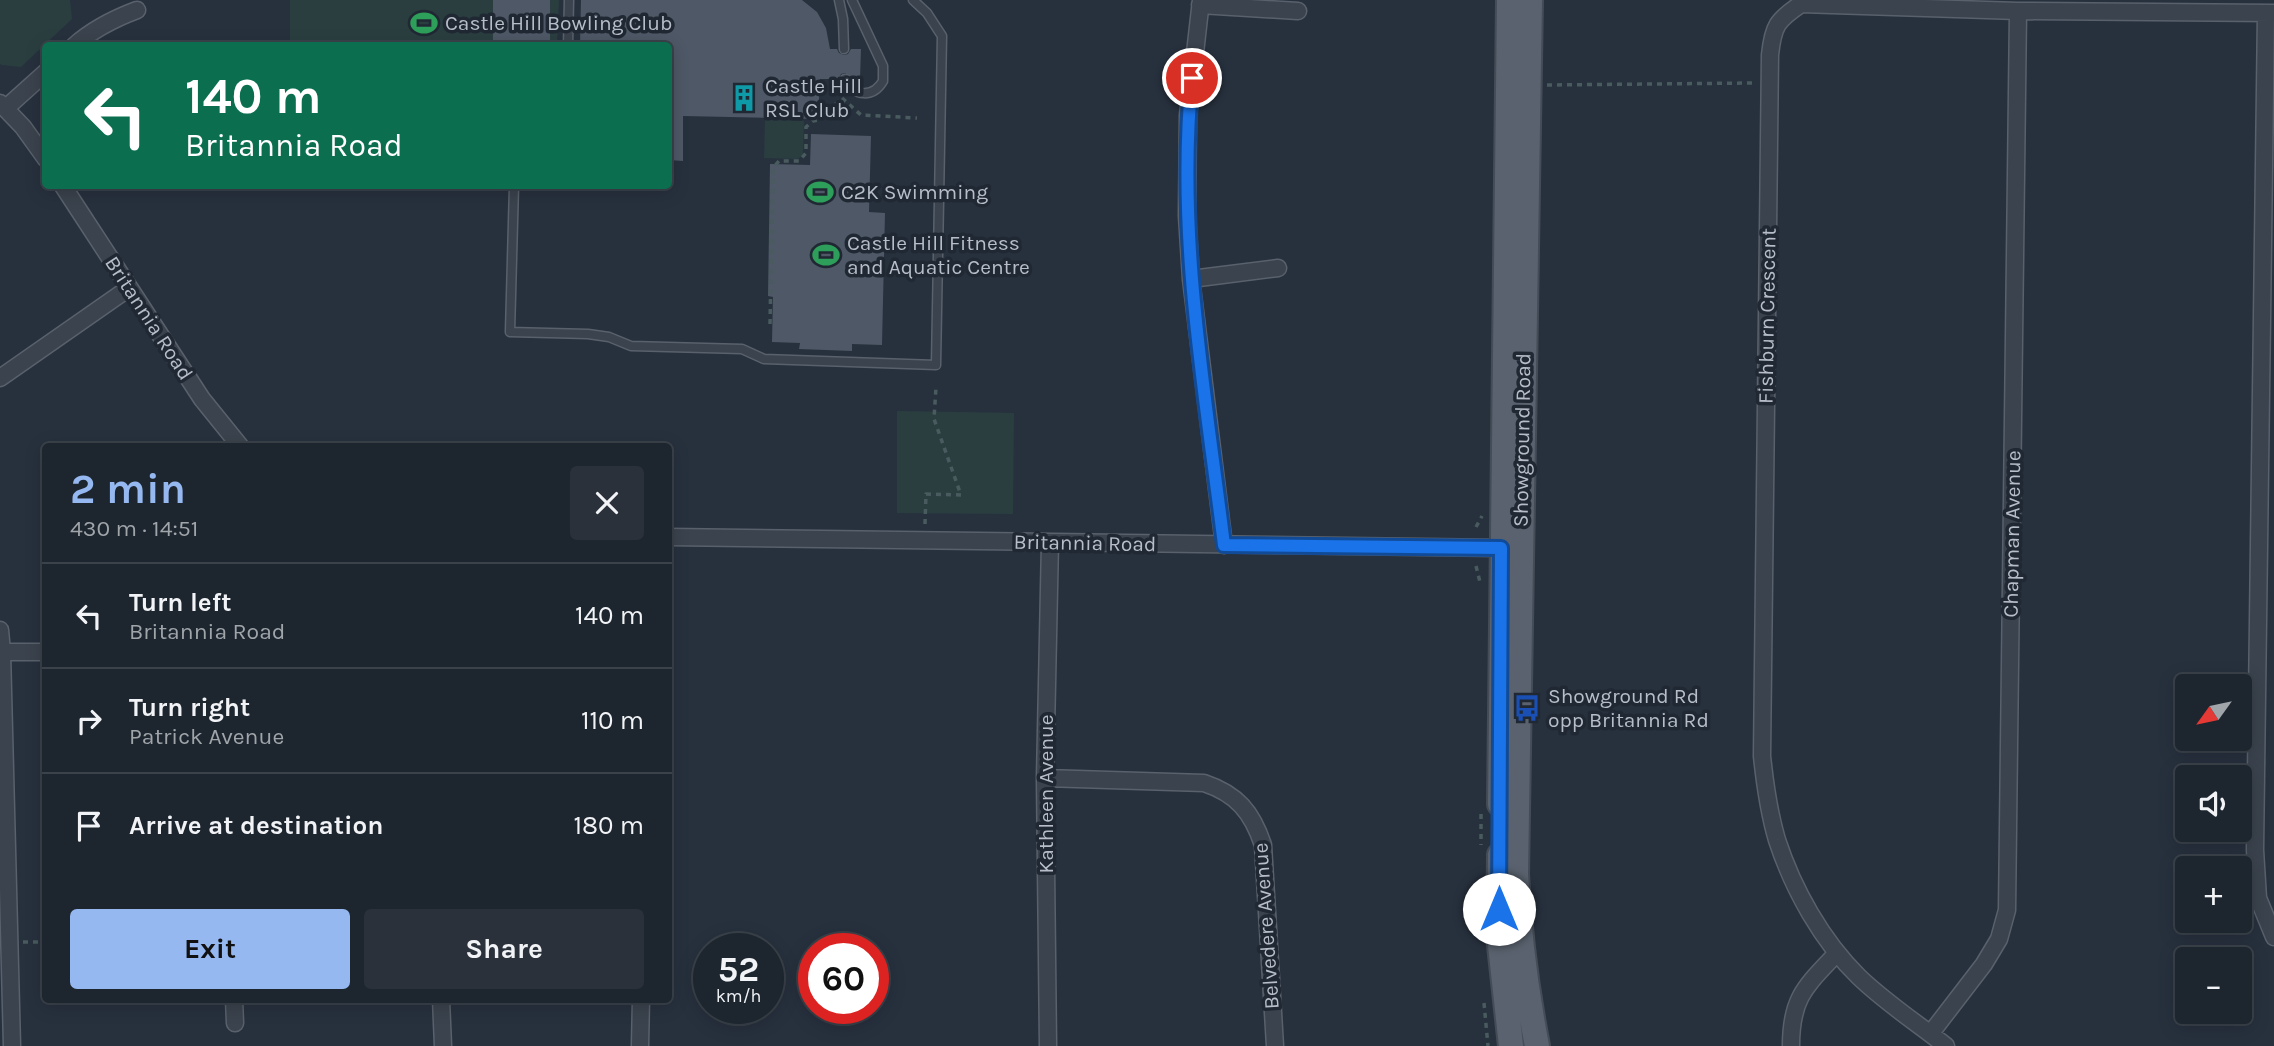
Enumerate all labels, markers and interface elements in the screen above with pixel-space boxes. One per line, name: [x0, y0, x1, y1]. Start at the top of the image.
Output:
sports icon: Castle Hill Bowling Club: [409, 8, 439, 38]
place label: Castle Hill Bowling Club: [445, 11, 672, 35]
pin: [1162, 48, 1222, 108]
icon: arrive: [1173, 59, 1211, 97]
text: 140 m: [185, 68, 322, 125]
icon: left: [70, 70, 161, 161]
place label: Castle Hill RSL Club: [765, 74, 862, 122]
building icon: Castle Hill RSL Club: [729, 83, 759, 113]
text: Britannia Road: [185, 127, 403, 164]
sports icon: C2K Swimming: [805, 177, 835, 207]
place label: C2K Swimming: [841, 180, 988, 204]
street label: Fishburn Crescent: [1753, 228, 1781, 404]
place label: Castle Hill Fitness and Aquatic Centre: [847, 231, 1030, 279]
sports icon: Castle Hill Fitness and Aquatic Centre: [811, 240, 841, 270]
street label: Britannia Road: [100, 252, 198, 384]
street label: Showground Road: [1508, 353, 1536, 527]
street label: Chapman Avenue: [1999, 450, 2025, 618]
text: 2 min: [70, 464, 186, 514]
button: close: [570, 466, 644, 540]
text: 430 m · 14:51: [70, 515, 198, 542]
street label: Britannia Road: [1013, 530, 1157, 556]
text: Turn left: [129, 587, 231, 618]
icon: left: [70, 597, 108, 635]
text: 140 m: [575, 600, 644, 631]
text: Britannia Road: [129, 618, 285, 645]
north arrow: [2175, 674, 2252, 751]
map controls: [2175, 674, 2252, 1024]
place label: Showground Rd opp Britannia Rd: [1548, 684, 1709, 732]
text: Turn right: [129, 692, 250, 723]
bus stop icon: Showground Rd opp Britannia Rd: [1512, 693, 1542, 723]
icon: right: [70, 702, 108, 740]
text: 110 m: [581, 705, 644, 736]
street label: Kathleen Avenue: [1034, 714, 1058, 874]
text: Patrick Avenue: [129, 723, 284, 750]
button: sound: [2175, 765, 2252, 842]
icon: arrive: [70, 807, 108, 845]
text: Arrive at destination: [129, 810, 383, 841]
text: 180 m: [574, 810, 644, 841]
street label: Belvedere Avenue: [1248, 842, 1284, 1010]
button: +: [2175, 856, 2252, 933]
position arrow: [1462, 872, 1536, 946]
button: Exit: [70, 909, 350, 989]
button: Share: [364, 909, 644, 989]
speed limit sign: 60: [798, 933, 889, 1024]
button: −: [2175, 947, 2252, 1024]
text: 52: [718, 949, 759, 990]
text: km/h: [716, 985, 761, 1007]

